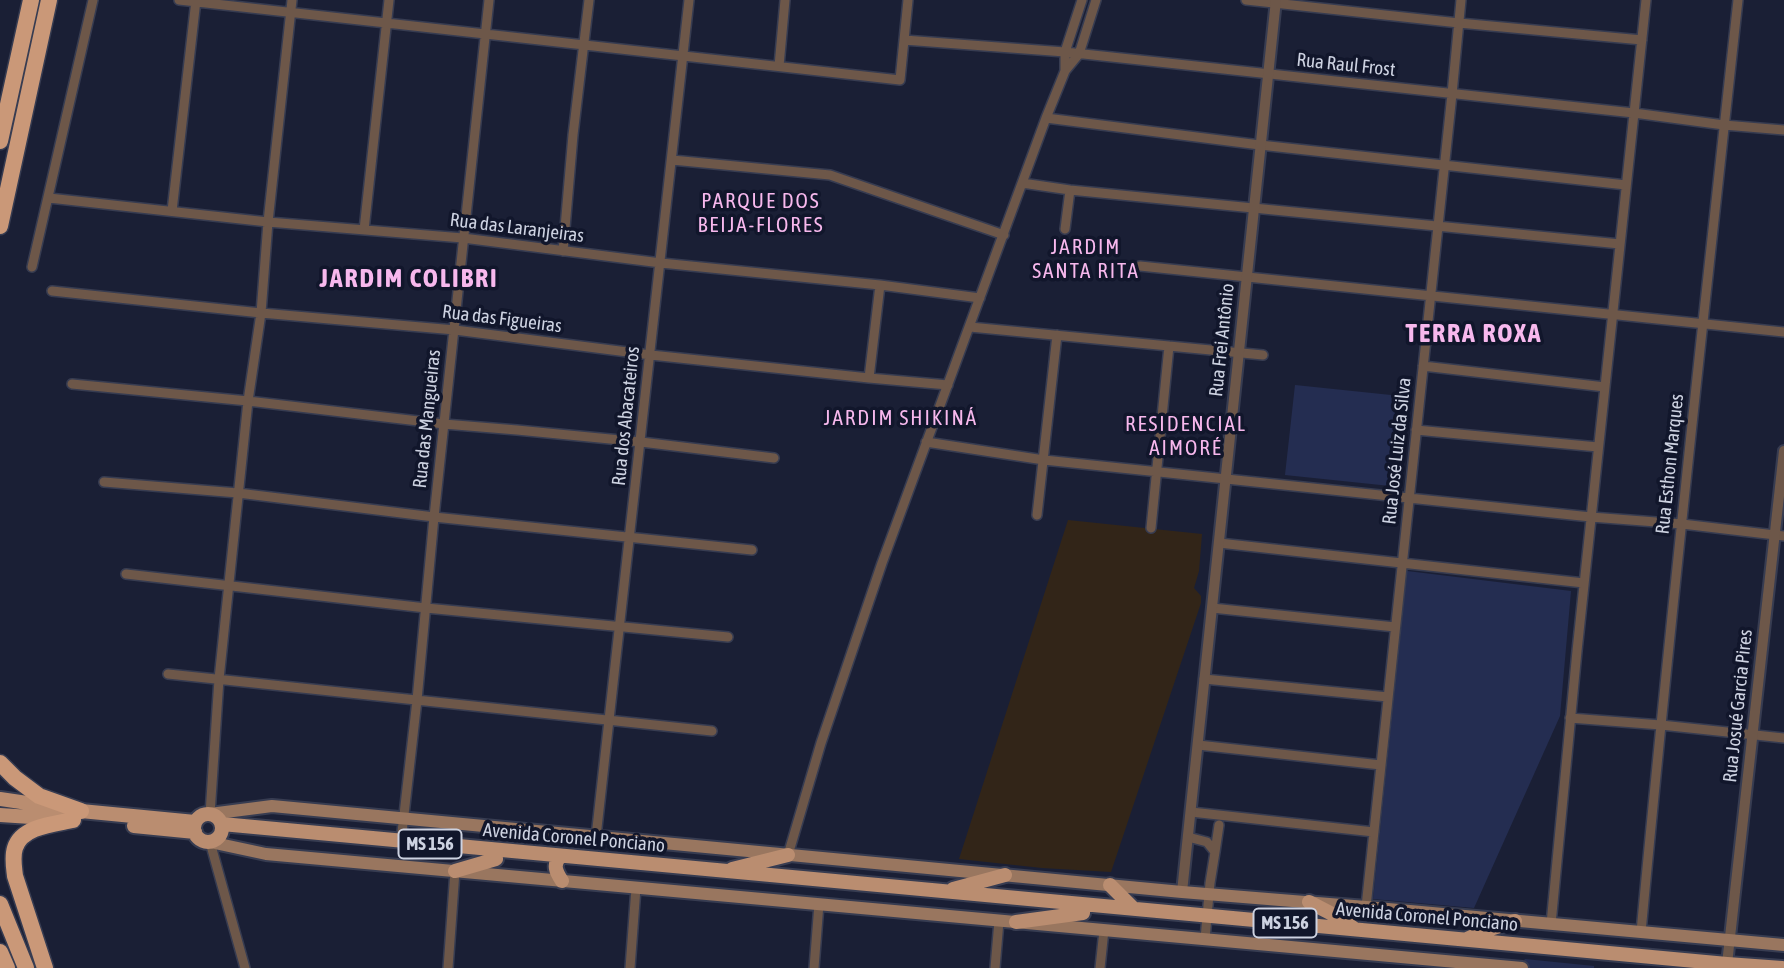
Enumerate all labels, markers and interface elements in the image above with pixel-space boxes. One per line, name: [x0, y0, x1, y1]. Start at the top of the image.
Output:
street label: Rua Raul Frost: [1295, 48, 1397, 82]
district label: PARQUE DOS BEIJA-FLORES: [699, 188, 823, 238]
street label: Rua das Laranjeiras: [449, 208, 585, 248]
district label: JARDIM SANTA RITA: [1033, 234, 1139, 284]
district label: JARDIM COLIBRI: [321, 263, 497, 295]
street label: Rua Frei Antônio: [1205, 282, 1239, 398]
street label: Rua das Figueiras: [441, 300, 563, 338]
district label: TERRA ROXA: [1407, 318, 1541, 350]
street label: Rua dos Abacateiros: [607, 345, 645, 487]
street label: Rua das Mangueiras: [408, 349, 446, 489]
street label: Rua José Luiz da Silva: [1378, 376, 1416, 526]
street label: Rua Esthon Marques: [1651, 393, 1689, 535]
district label: JARDIM SHIKINÁ: [826, 405, 976, 431]
district label: RESIDENCIAL AIMORÉ: [1126, 411, 1246, 461]
street label: Rua Josué Garcia Pires: [1719, 628, 1757, 784]
street label: Avenida Coronel Ponciano: [482, 819, 666, 857]
road number: MS 156: [398, 830, 462, 858]
street label: Avenida Coronel Ponciano: [1335, 898, 1519, 936]
road number: MS 156: [1254, 908, 1316, 938]

